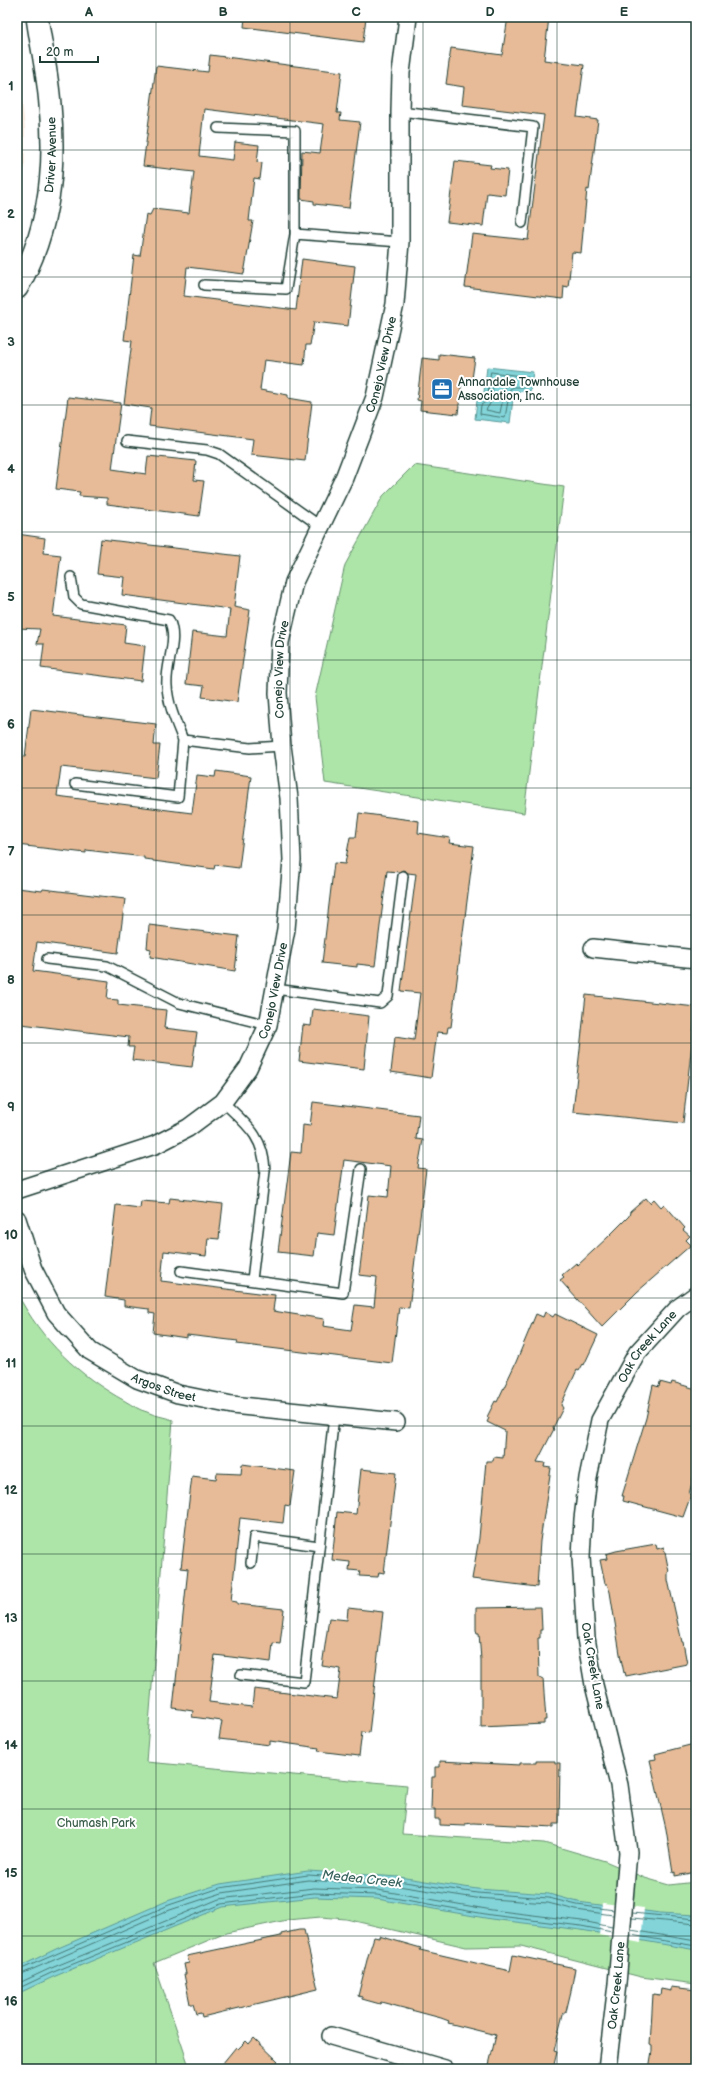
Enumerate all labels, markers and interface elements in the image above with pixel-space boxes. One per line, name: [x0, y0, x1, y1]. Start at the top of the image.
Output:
text: A: [84, 4, 93, 20]
text: B: [218, 4, 228, 20]
text: C: [351, 4, 361, 20]
text: D: [485, 4, 495, 20]
text: E: [620, 4, 629, 20]
scale bar: [40, 38, 98, 64]
text: 20 m: [46, 45, 73, 60]
text: 1: [8, 78, 14, 94]
street label: Driver Avenue: [42, 116, 60, 194]
text: 2: [7, 206, 15, 222]
street label: Conejo View Drive: [363, 315, 400, 415]
text: 3: [7, 334, 15, 350]
place label: Annandale Townhouse Association, Inc.: [458, 375, 579, 404]
office icon: Annandale Townhouse Association, Inc.: [429, 376, 455, 402]
text: 4: [7, 461, 15, 477]
text: 5: [7, 589, 15, 605]
street label: Conejo View Drive: [271, 619, 293, 719]
text: 6: [7, 716, 15, 732]
text: 7: [7, 844, 15, 860]
street label: Conejo View Drive: [255, 941, 291, 1042]
text: 8: [7, 972, 15, 988]
text: 9: [7, 1099, 15, 1115]
text: 10: [4, 1227, 18, 1243]
street label: Oak Creek Lane: [615, 1307, 680, 1386]
text: 11: [6, 1355, 16, 1371]
street label: Argos Street: [128, 1370, 197, 1406]
text: 12: [4, 1482, 18, 1498]
text: 13: [4, 1610, 18, 1626]
street label: Oak Creek Lane: [577, 1621, 608, 1711]
text: 14: [4, 1737, 18, 1753]
park label: Chumash Park: [57, 1816, 135, 1831]
text: 15: [5, 1865, 18, 1881]
water label: Medea Creek: [321, 1867, 403, 1891]
street label: Oak Creek Lane: [605, 1941, 629, 2030]
text: 16: [4, 1993, 18, 2009]

